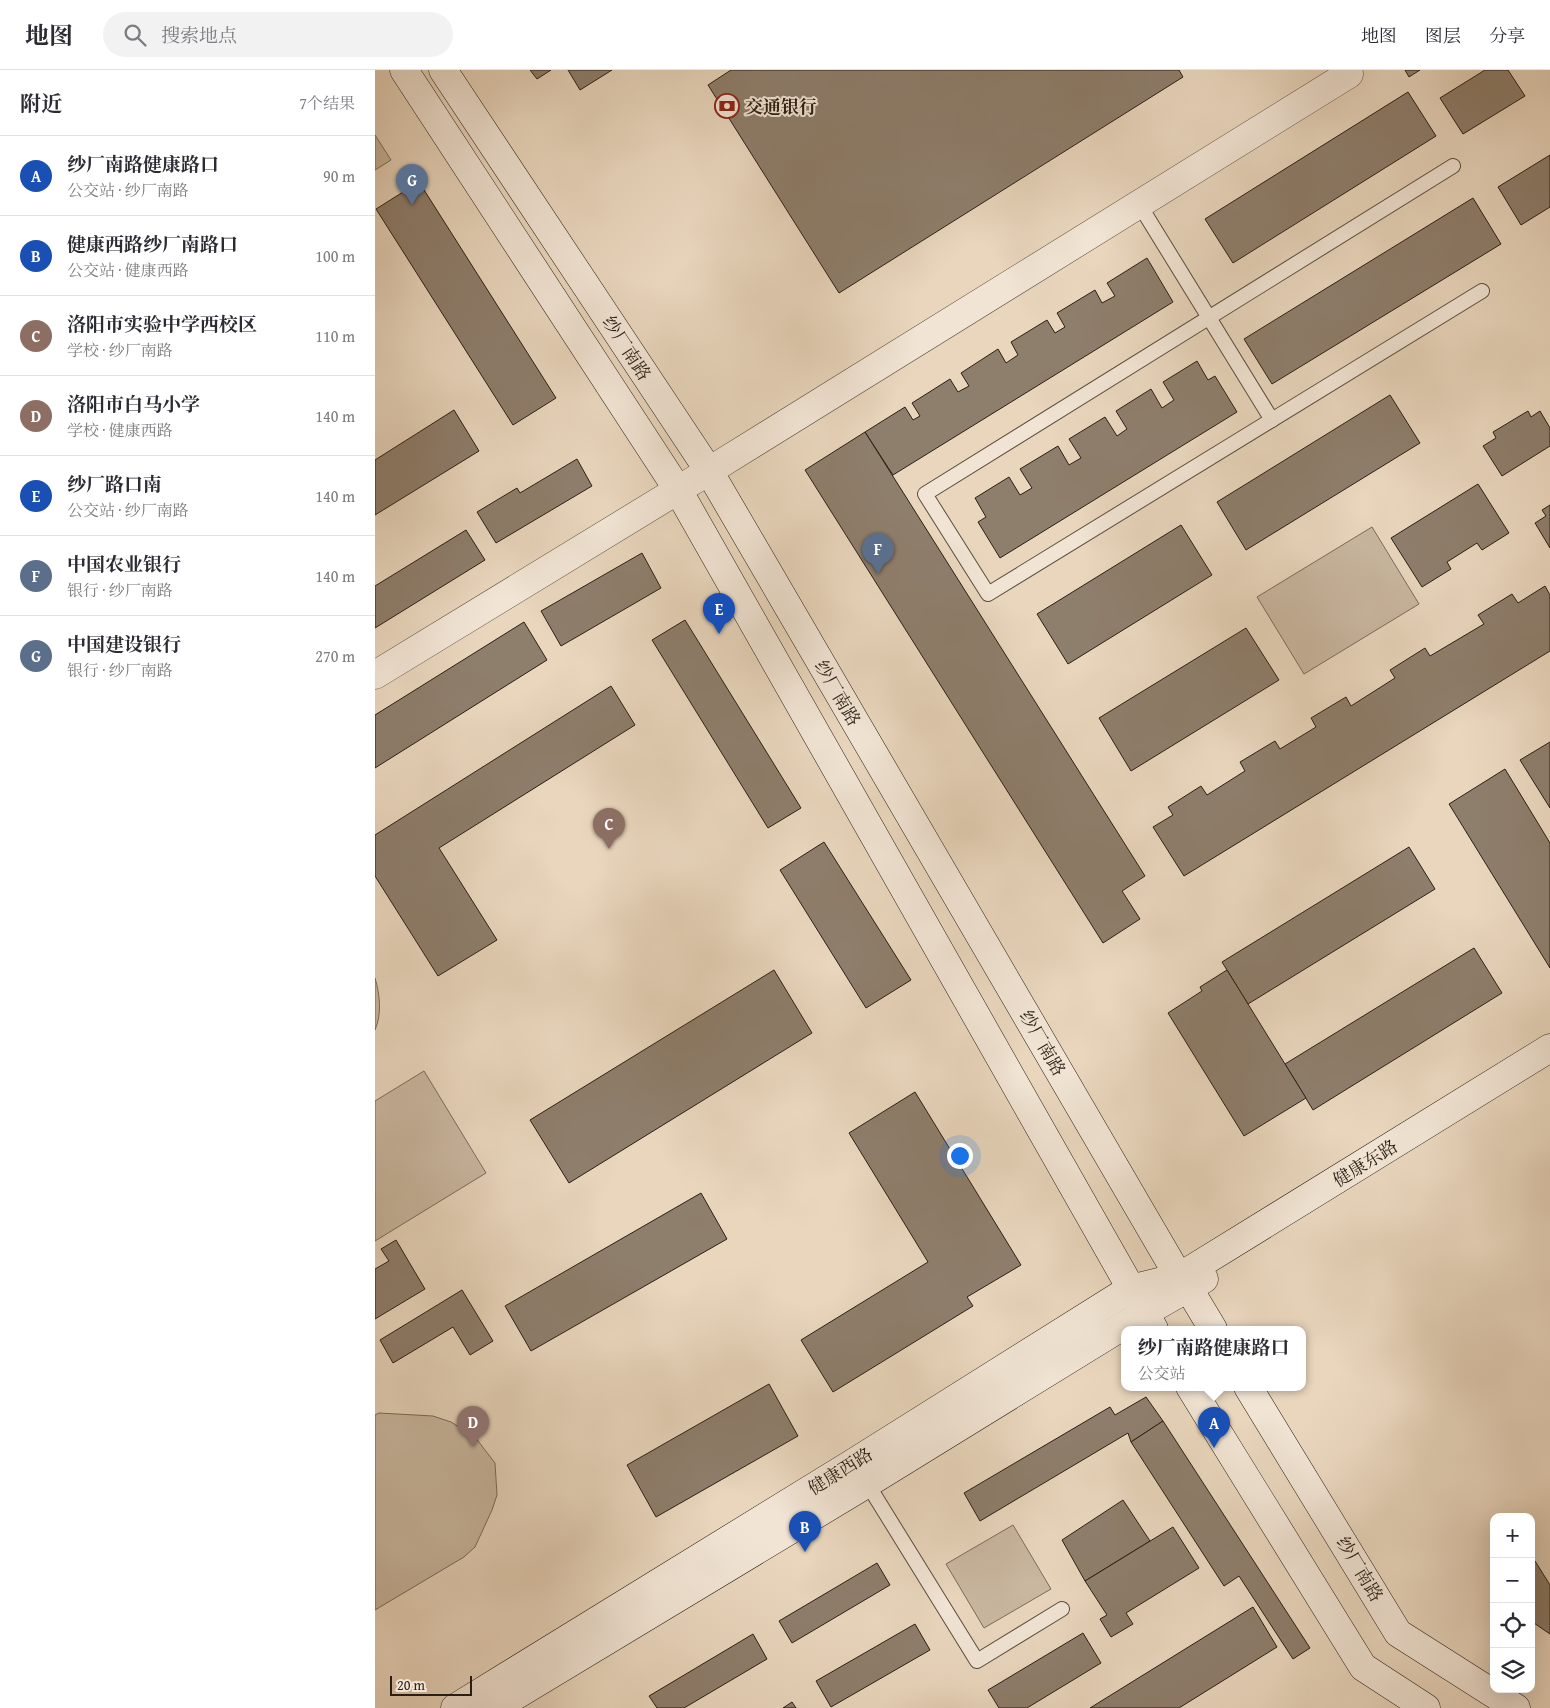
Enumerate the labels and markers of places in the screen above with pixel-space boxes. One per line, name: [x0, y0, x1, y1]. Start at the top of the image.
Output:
bank icon: 交通银行: [714, 93, 740, 119]
place label: 交通银行: [745, 93, 817, 120]
pin: G: [396, 164, 428, 205]
pin: F: [862, 533, 894, 574]
pin: E: [703, 593, 735, 634]
pin: C: [593, 808, 625, 849]
pin: D: [457, 1406, 489, 1447]
pin: A: [1198, 1407, 1230, 1448]
pin: B: [789, 1511, 821, 1552]

